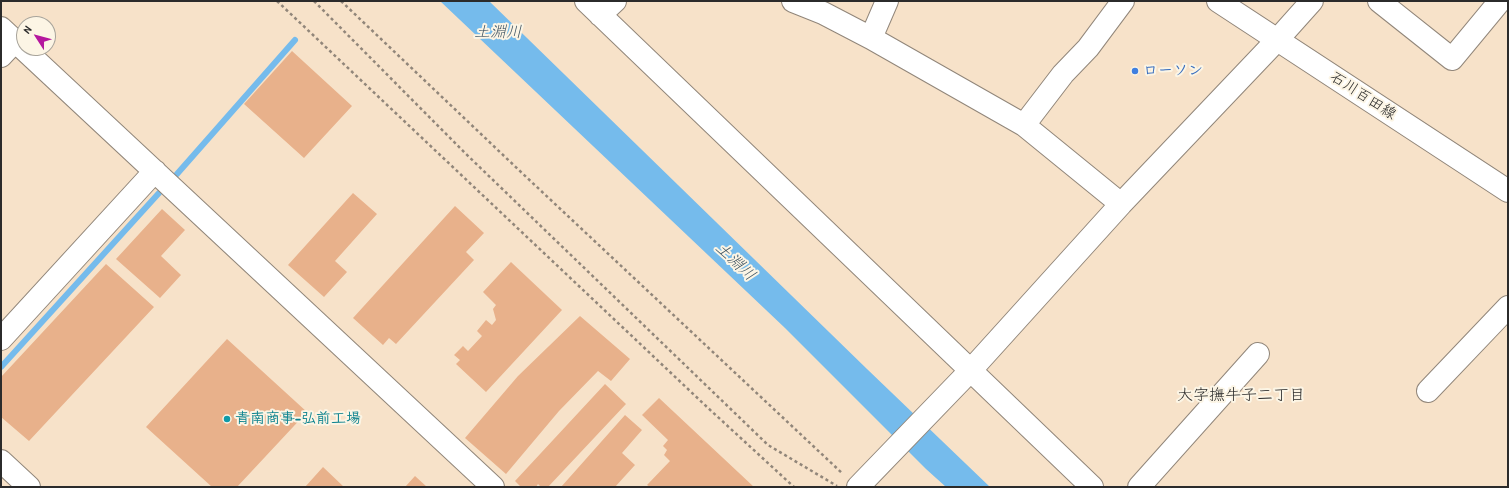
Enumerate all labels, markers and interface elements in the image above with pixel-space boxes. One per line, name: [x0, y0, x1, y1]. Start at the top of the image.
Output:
north arrow: [16, 16, 56, 56]
text: N: [20, 23, 34, 36]
water label: 土淵川: [474, 23, 522, 43]
place label: ローソン: [1143, 62, 1203, 80]
marker: ローソン: [1130, 66, 1140, 76]
street label: 石川百田線: [1327, 68, 1399, 124]
water label: 土淵川: [711, 239, 759, 285]
district label: 大字撫牛子二丁目: [1177, 386, 1305, 406]
place label: 青南商事-弘前工場: [235, 410, 361, 428]
marker: 青南商事-弘前工場: [222, 414, 232, 424]

